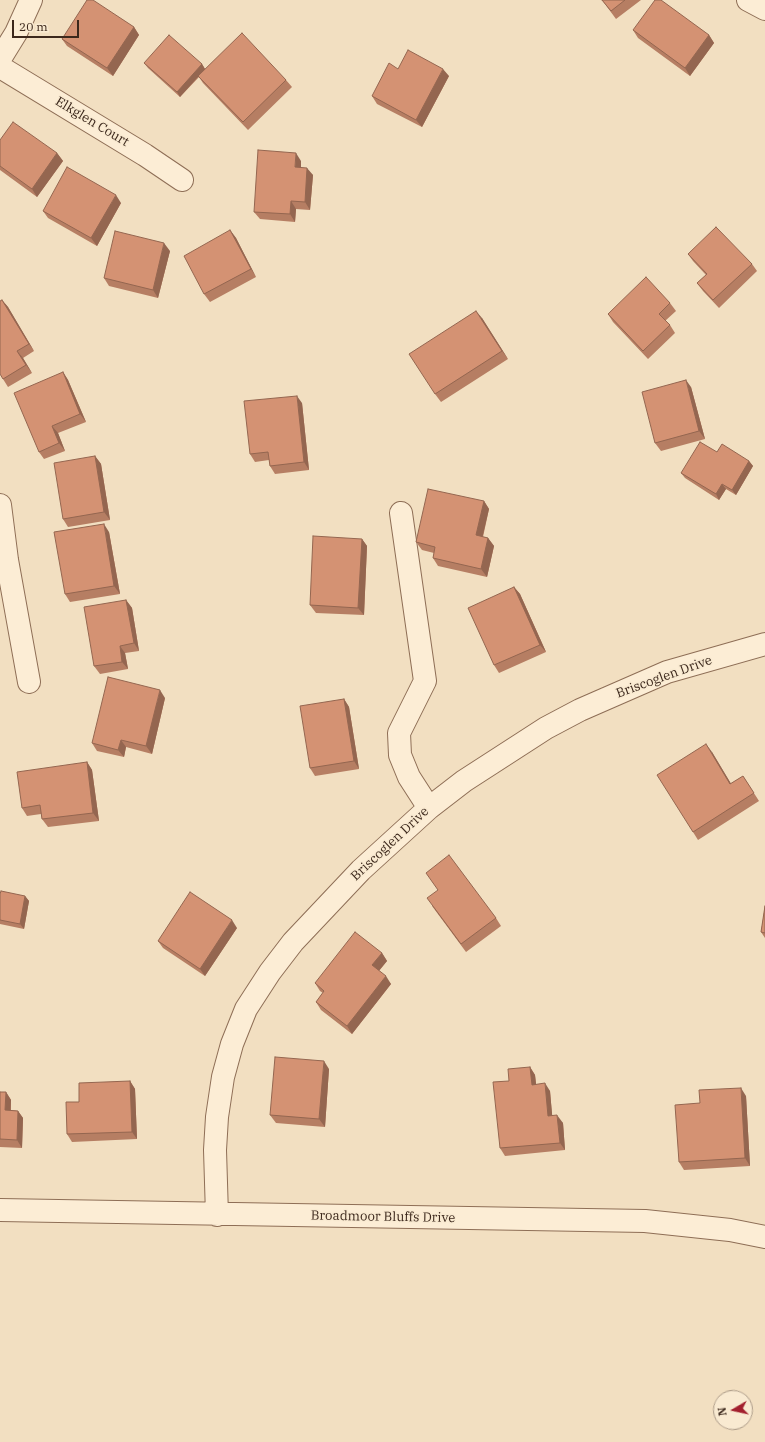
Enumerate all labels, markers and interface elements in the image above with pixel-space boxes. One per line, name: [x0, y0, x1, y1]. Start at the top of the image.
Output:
scale bar: [14, 12, 81, 38]
text: 20 m: [19, 19, 48, 34]
street label: Elkglen Court: [52, 94, 132, 150]
street label: Briscoglen Drive: [614, 652, 714, 702]
street label: Briscoglen Drive: [348, 804, 432, 884]
street label: Broadmoor Bluffs Drive: [311, 1208, 455, 1226]
north arrow: [713, 1390, 753, 1430]
text: N: [715, 1406, 730, 1417]

